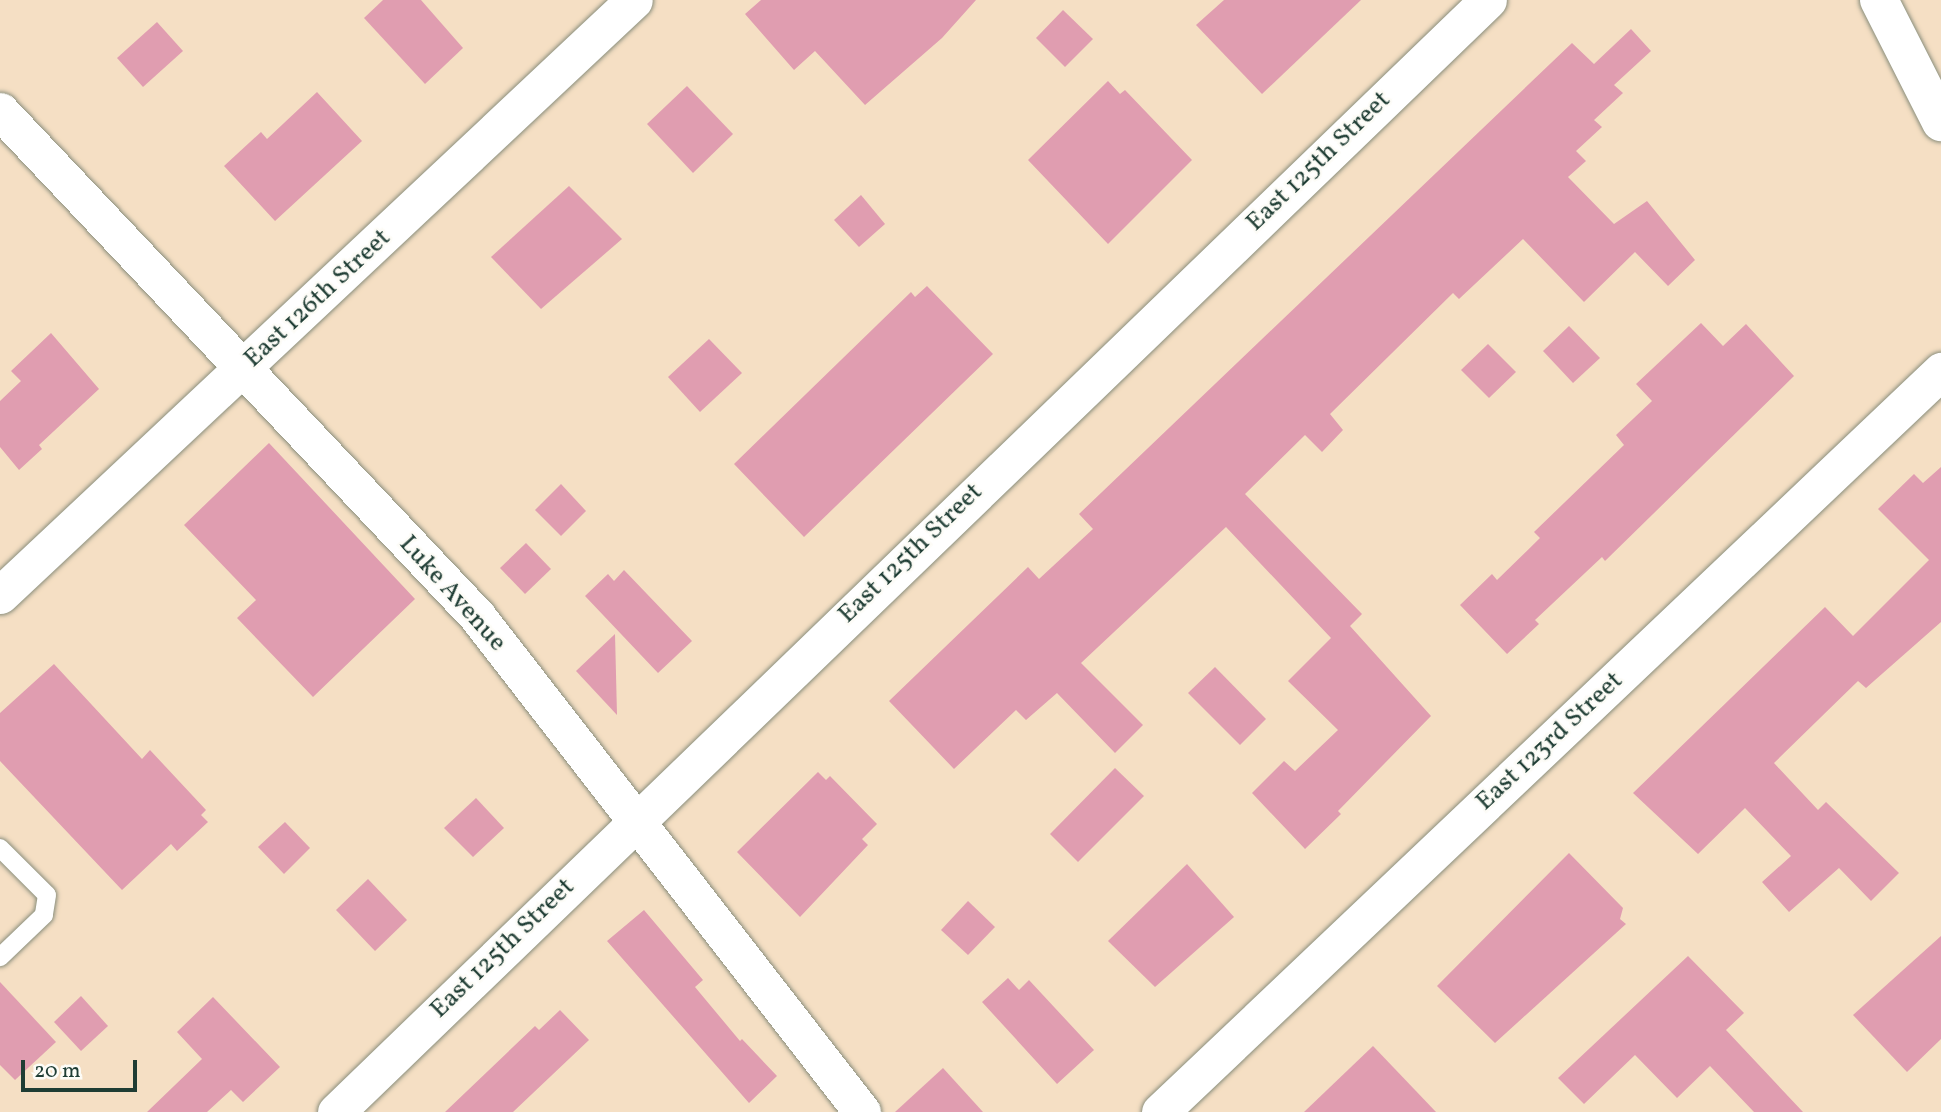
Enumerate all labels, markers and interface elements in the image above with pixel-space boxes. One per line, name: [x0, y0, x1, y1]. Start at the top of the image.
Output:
street label: East 125th Street: [1240, 85, 1398, 239]
street label: East 126th Street: [238, 223, 398, 375]
street label: East 125th Street: [832, 477, 990, 631]
street label: Luke Avenue: [392, 529, 512, 659]
street label: East 123rd Street: [1470, 666, 1630, 818]
street label: East 125th Street: [424, 872, 582, 1026]
scale bar: [24, 1046, 140, 1090]
text: 20 m: [34, 1057, 80, 1086]

